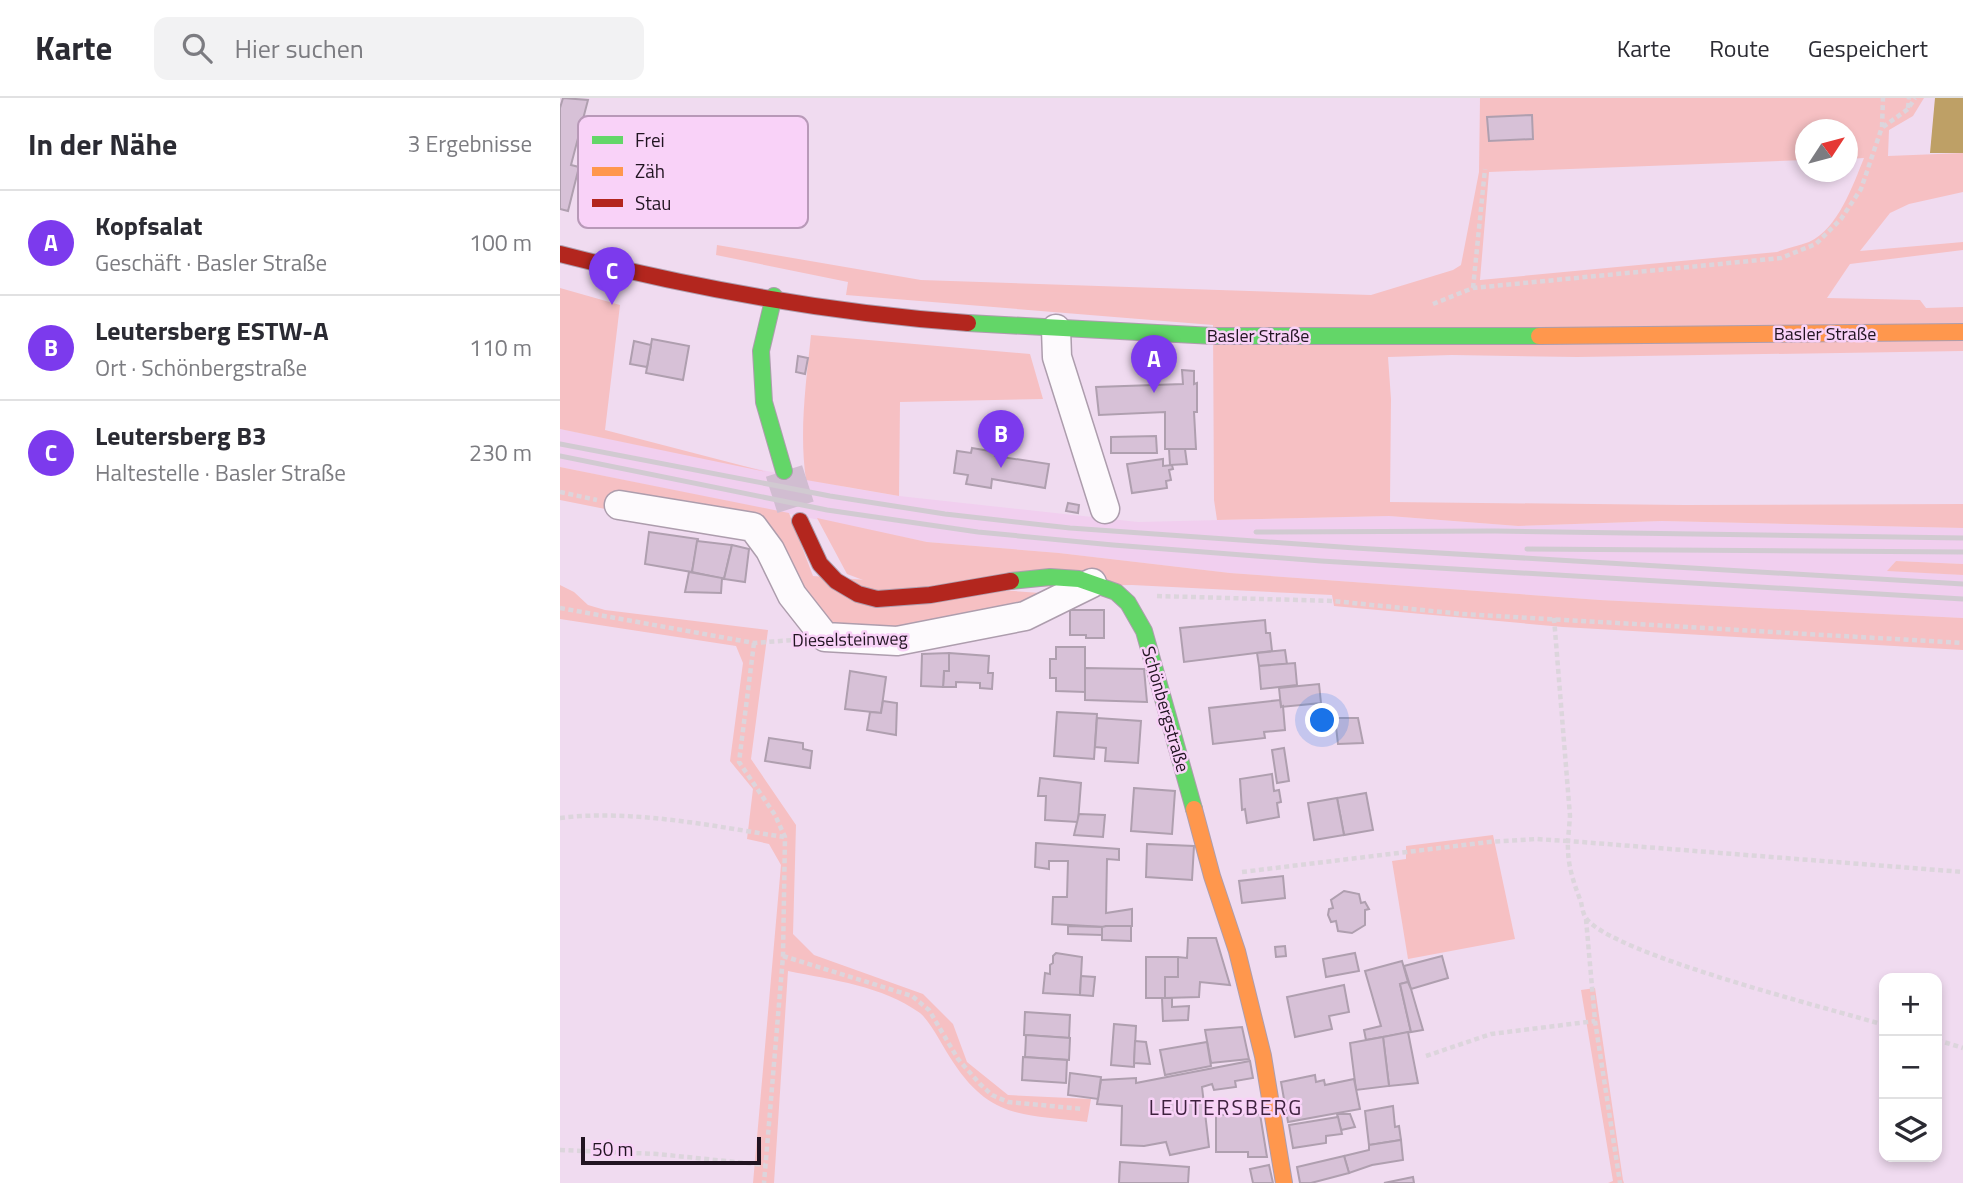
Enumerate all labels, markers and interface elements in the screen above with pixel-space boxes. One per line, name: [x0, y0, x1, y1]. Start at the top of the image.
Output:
search box: [154, 17, 644, 80]
text: Karte: [35, 23, 112, 73]
icon: search: [178, 29, 216, 67]
text: Hier suchen: [234, 29, 364, 68]
text: Karte: [1617, 30, 1671, 66]
text: Route: [1709, 30, 1770, 66]
text: Gespeichert: [1808, 30, 1928, 66]
legend: [578, 116, 808, 228]
north arrow: [1795, 119, 1858, 182]
text: In der Nähe: [28, 121, 177, 167]
text: Frei: [635, 125, 665, 154]
text: 3 Ergebnisse: [408, 126, 532, 161]
text: Zäh: [635, 156, 665, 185]
text: Stau: [635, 188, 671, 217]
text: Kopfsalat: [95, 206, 203, 245]
text: A: [44, 225, 58, 260]
text: 100 m: [469, 225, 532, 260]
text: Geschäft · Basler Straße: [95, 245, 327, 280]
pin: C: [589, 247, 635, 305]
text: Leutersberg ESTW-A: [95, 311, 329, 350]
street label: Basler Straße: [1774, 320, 1876, 347]
street label: Basler Straße: [1207, 322, 1309, 349]
text: B: [44, 330, 58, 365]
text: 110 m: [469, 330, 532, 365]
pin: A: [1131, 335, 1177, 393]
text: Ort · Schönbergstraße: [95, 350, 307, 385]
pin: B: [978, 410, 1024, 468]
text: Leutersberg B3: [95, 416, 267, 455]
text: C: [45, 435, 57, 470]
text: 230 m: [469, 435, 532, 470]
text: Haltestelle · Basler Straße: [95, 455, 346, 490]
street label: Dieselsteinweg: [792, 624, 908, 654]
street label: Schönbergstraße: [1135, 643, 1197, 775]
your location: [1305, 703, 1339, 737]
map controls: [1879, 973, 1942, 1162]
button: +: [1879, 973, 1942, 1036]
button: −: [1879, 1036, 1942, 1099]
district label: LEUTERSBERG: [1149, 1091, 1303, 1123]
button: layers: [1879, 1099, 1942, 1162]
scale bar: [581, 1134, 761, 1166]
text: 50 m: [592, 1134, 633, 1163]

